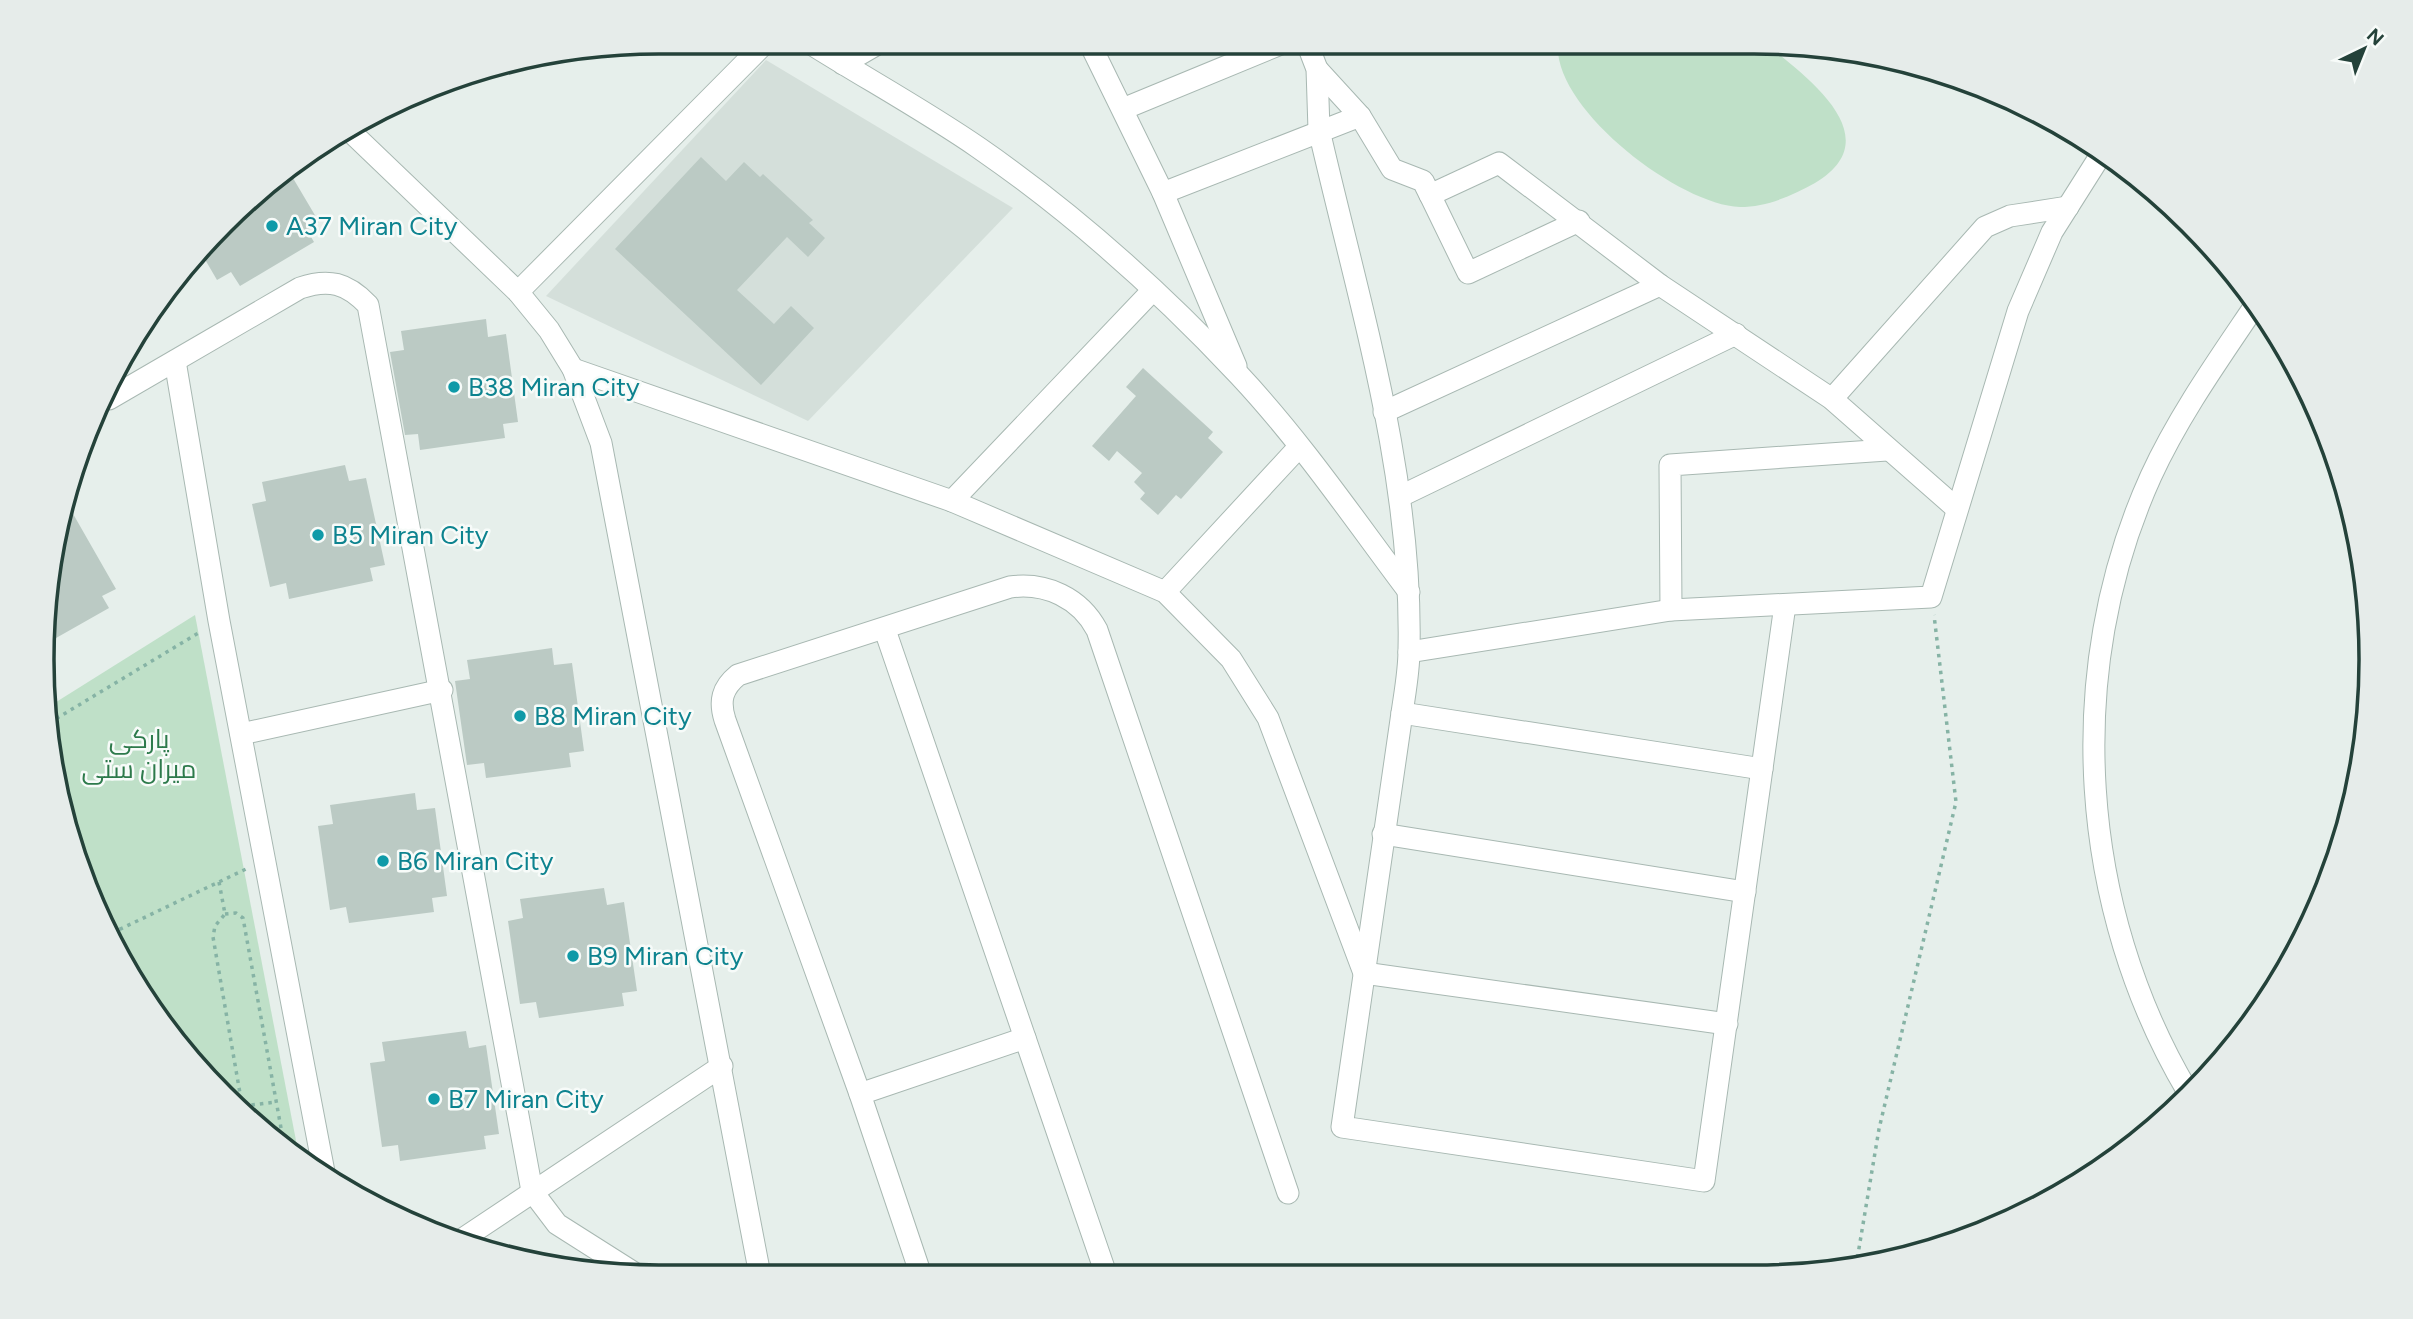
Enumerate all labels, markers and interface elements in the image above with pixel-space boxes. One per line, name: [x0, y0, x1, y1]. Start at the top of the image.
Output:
north arrow: [2329, 14, 2399, 84]
text: N: [2362, 24, 2388, 50]
place label: A37 Miran City: [286, 210, 458, 242]
marker: A37 Miran City: [264, 218, 280, 234]
place label: B38 Miran City: [468, 371, 640, 403]
marker: B38 Miran City: [446, 379, 462, 395]
place label: B5 Miran City: [332, 519, 489, 551]
marker: B5 Miran City: [310, 527, 326, 543]
place label: B8 Miran City: [534, 700, 692, 732]
marker: B8 Miran City: [512, 708, 528, 724]
park label: پارکی میران ستی: [82, 723, 197, 785]
place label: B6 Miran City: [397, 845, 554, 877]
marker: B6 Miran City: [375, 853, 391, 869]
place label: B9 Miran City: [587, 940, 744, 972]
marker: B9 Miran City: [565, 948, 581, 964]
place label: B7 Miran City: [448, 1083, 604, 1115]
marker: B7 Miran City: [426, 1091, 442, 1107]

